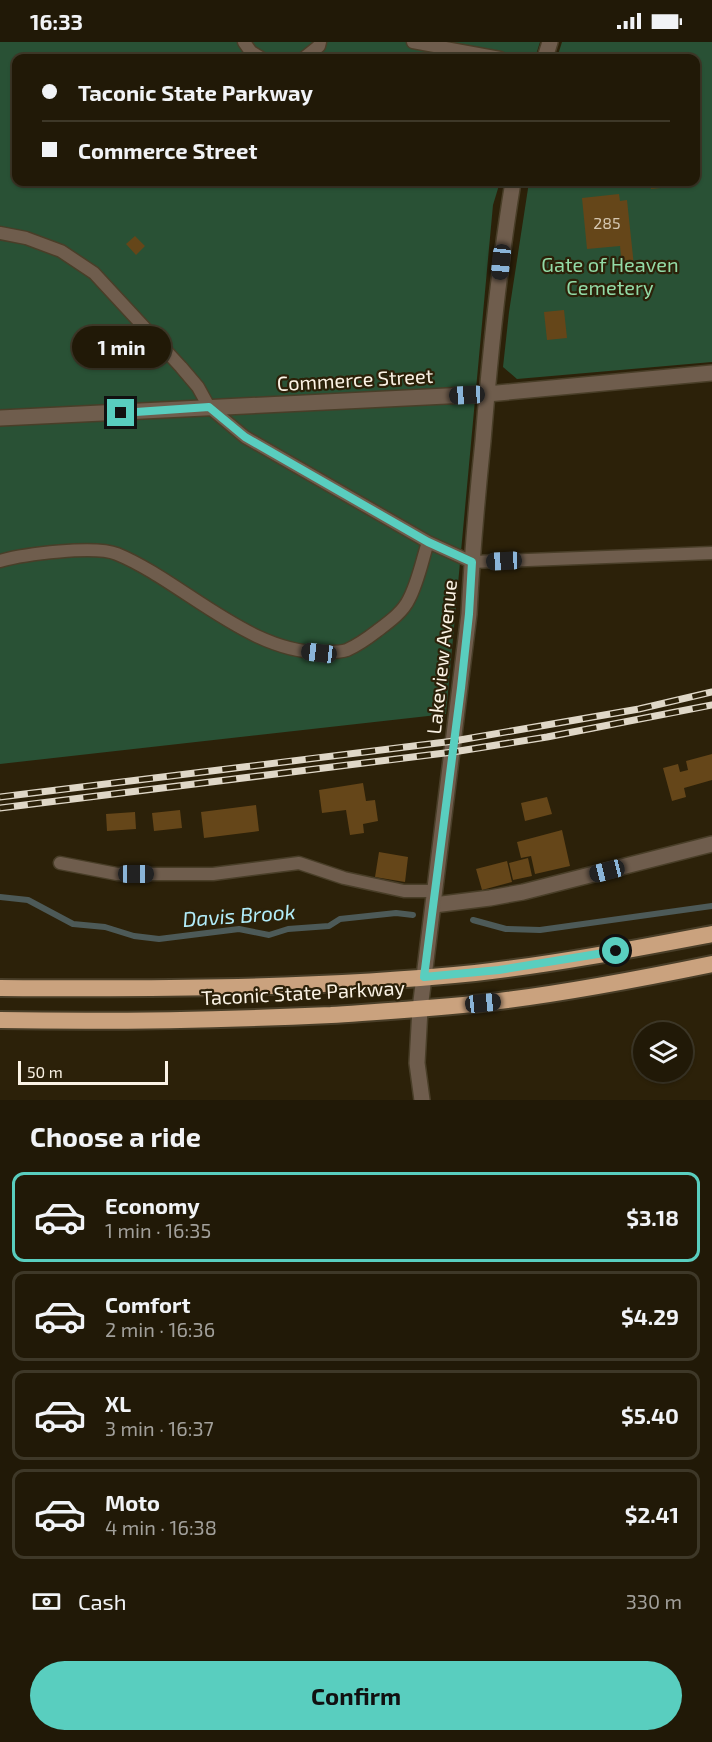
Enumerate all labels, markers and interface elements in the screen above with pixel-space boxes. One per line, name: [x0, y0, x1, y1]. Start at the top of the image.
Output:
text: 16:33: [30, 8, 83, 34]
text: Taconic State Parkway: [78, 79, 313, 105]
text: Commerce Street: [78, 137, 257, 163]
house number: 285: [593, 213, 621, 232]
car: [490, 243, 512, 281]
park label: Gate of Heaven Cemetery: [541, 252, 679, 299]
callout: 1 min: [72, 326, 170, 368]
text: 1 min: [97, 335, 146, 359]
street label: Commerce Street: [276, 363, 434, 395]
car: [449, 385, 485, 405]
route end: [107, 399, 134, 426]
car: [486, 551, 522, 571]
street label: Lakeview Avenue: [421, 578, 461, 735]
car: [300, 642, 338, 664]
car: [587, 858, 627, 884]
car: [118, 865, 154, 883]
water label: Davis Brook: [181, 898, 296, 931]
route start: [602, 937, 629, 964]
street label: Taconic State Parkway: [200, 975, 406, 1009]
car: [464, 992, 502, 1014]
map controls: [633, 1022, 693, 1082]
button: layers: [633, 1022, 693, 1082]
scale bar: [18, 1058, 168, 1086]
text: 50 m: [27, 1062, 63, 1081]
text: Choose a ride: [30, 1120, 201, 1152]
icon: car: [33, 1190, 87, 1244]
text: Economy: [105, 1192, 200, 1218]
text: $3.18: [626, 1204, 679, 1230]
text: 1 min · 16:35: [105, 1218, 211, 1242]
icon: car: [33, 1289, 87, 1343]
text: Comfort: [105, 1291, 190, 1317]
text: $4.29: [621, 1303, 679, 1329]
text: 2 min · 16:36: [105, 1317, 215, 1341]
icon: car: [33, 1388, 87, 1442]
text: XL: [105, 1390, 131, 1416]
text: $5.40: [621, 1402, 679, 1428]
text: 3 min · 16:37: [105, 1416, 214, 1440]
icon: car: [33, 1487, 87, 1541]
text: Moto: [105, 1489, 160, 1515]
text: $2.41: [625, 1501, 679, 1527]
text: 4 min · 16:38: [105, 1515, 217, 1539]
icon: cash: [30, 1585, 63, 1618]
text: Cash: [78, 1588, 127, 1614]
text: 330 m: [626, 1589, 682, 1613]
button: Confirm: [30, 1661, 682, 1730]

